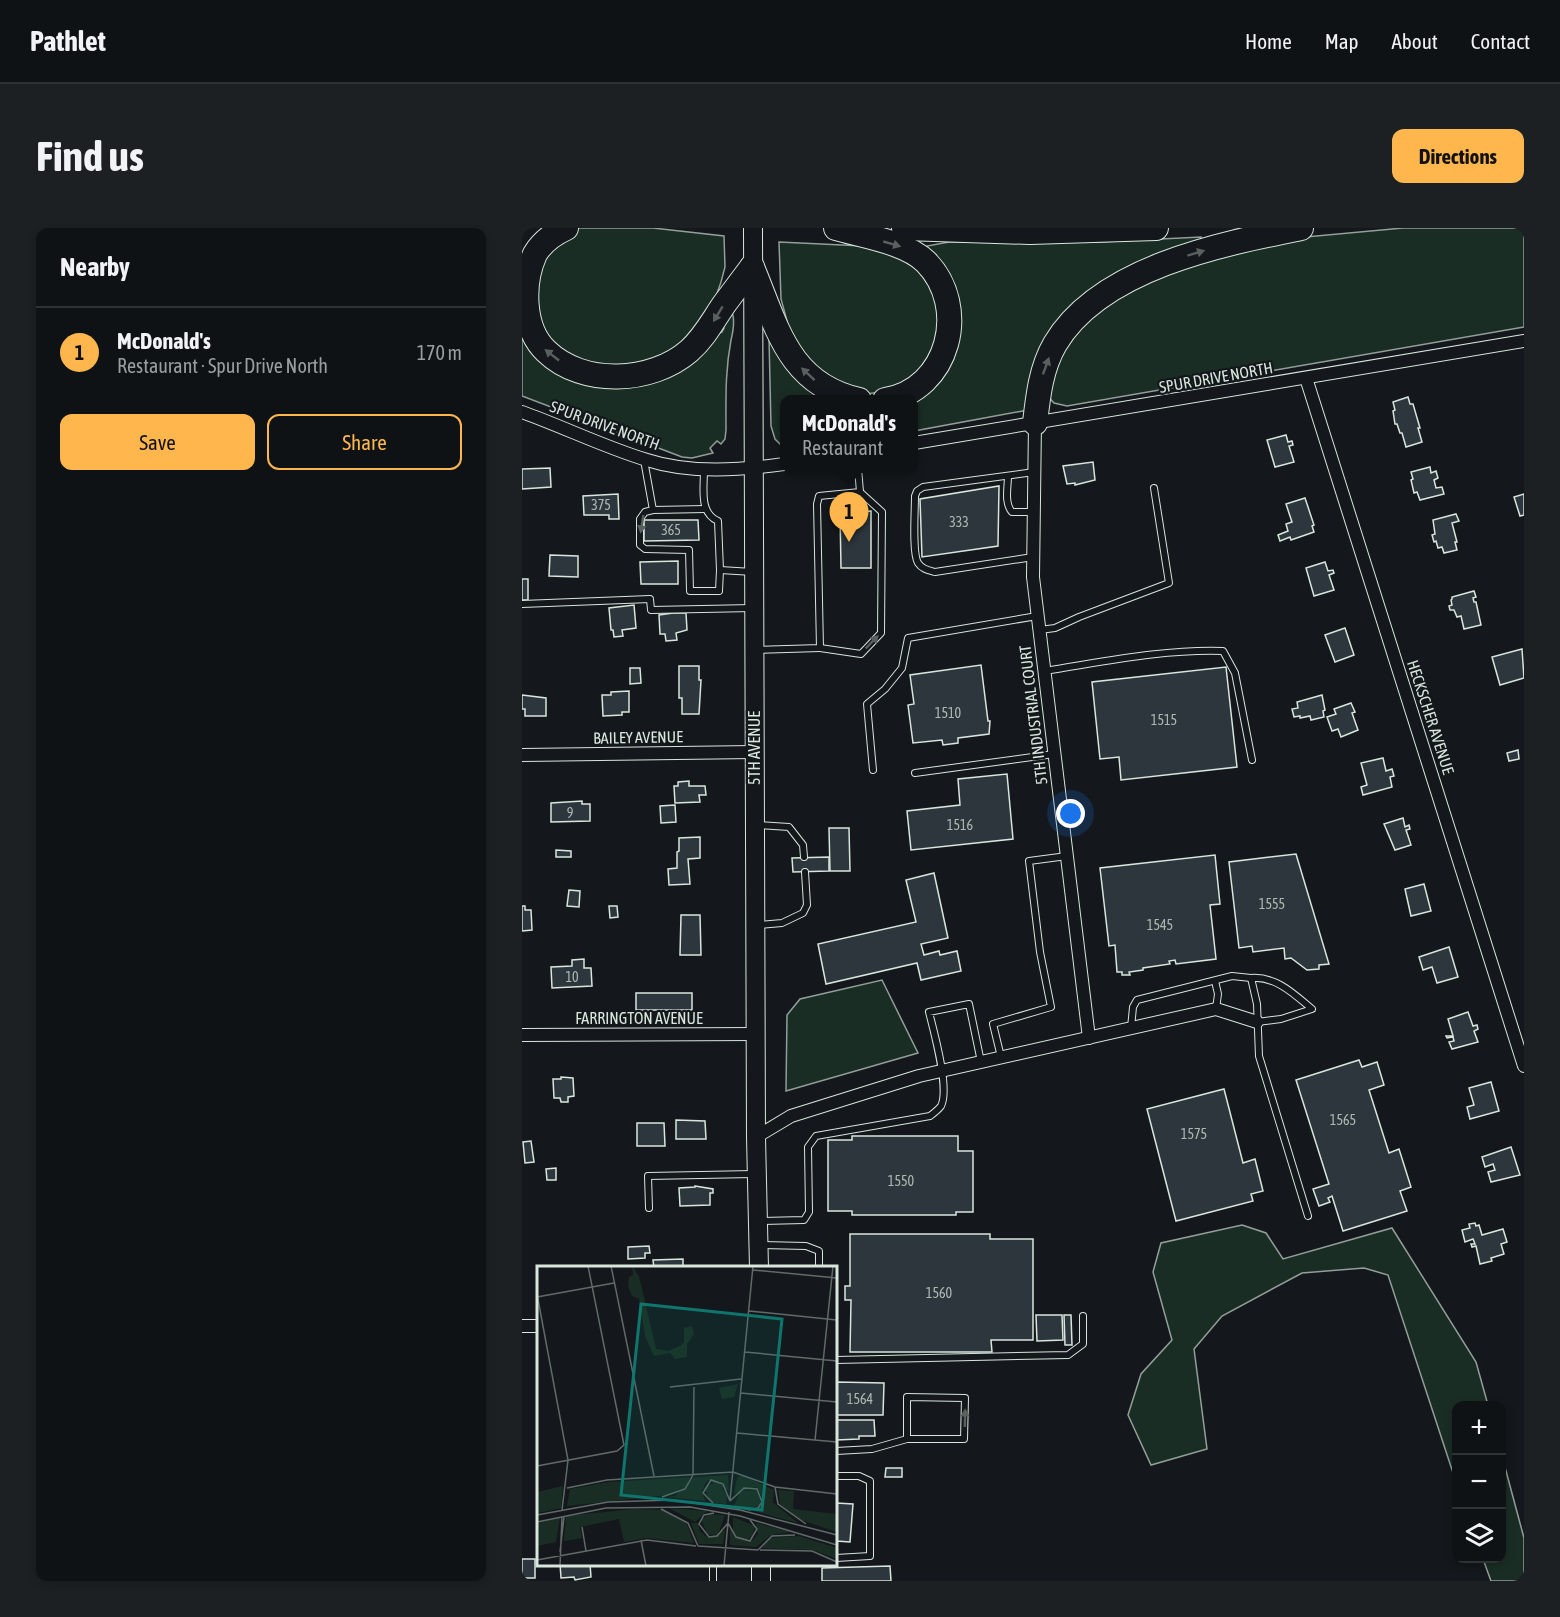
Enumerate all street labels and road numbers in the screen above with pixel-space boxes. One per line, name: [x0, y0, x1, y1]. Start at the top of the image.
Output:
street label: SPUR DRIVE NORTH: [1158, 358, 1274, 396]
street label: SPUR DRIVE NORTH: [548, 397, 662, 453]
street label: 5TH INDUSTRIAL COURT: [1015, 644, 1051, 786]
street label: HECKSCHER AVENUE: [1404, 658, 1458, 777]
street label: 5TH AVENUE: [745, 711, 763, 785]
street label: BAILEY AVENUE: [593, 727, 683, 747]
street label: FARRINGTON AVENUE: [575, 1009, 703, 1027]

